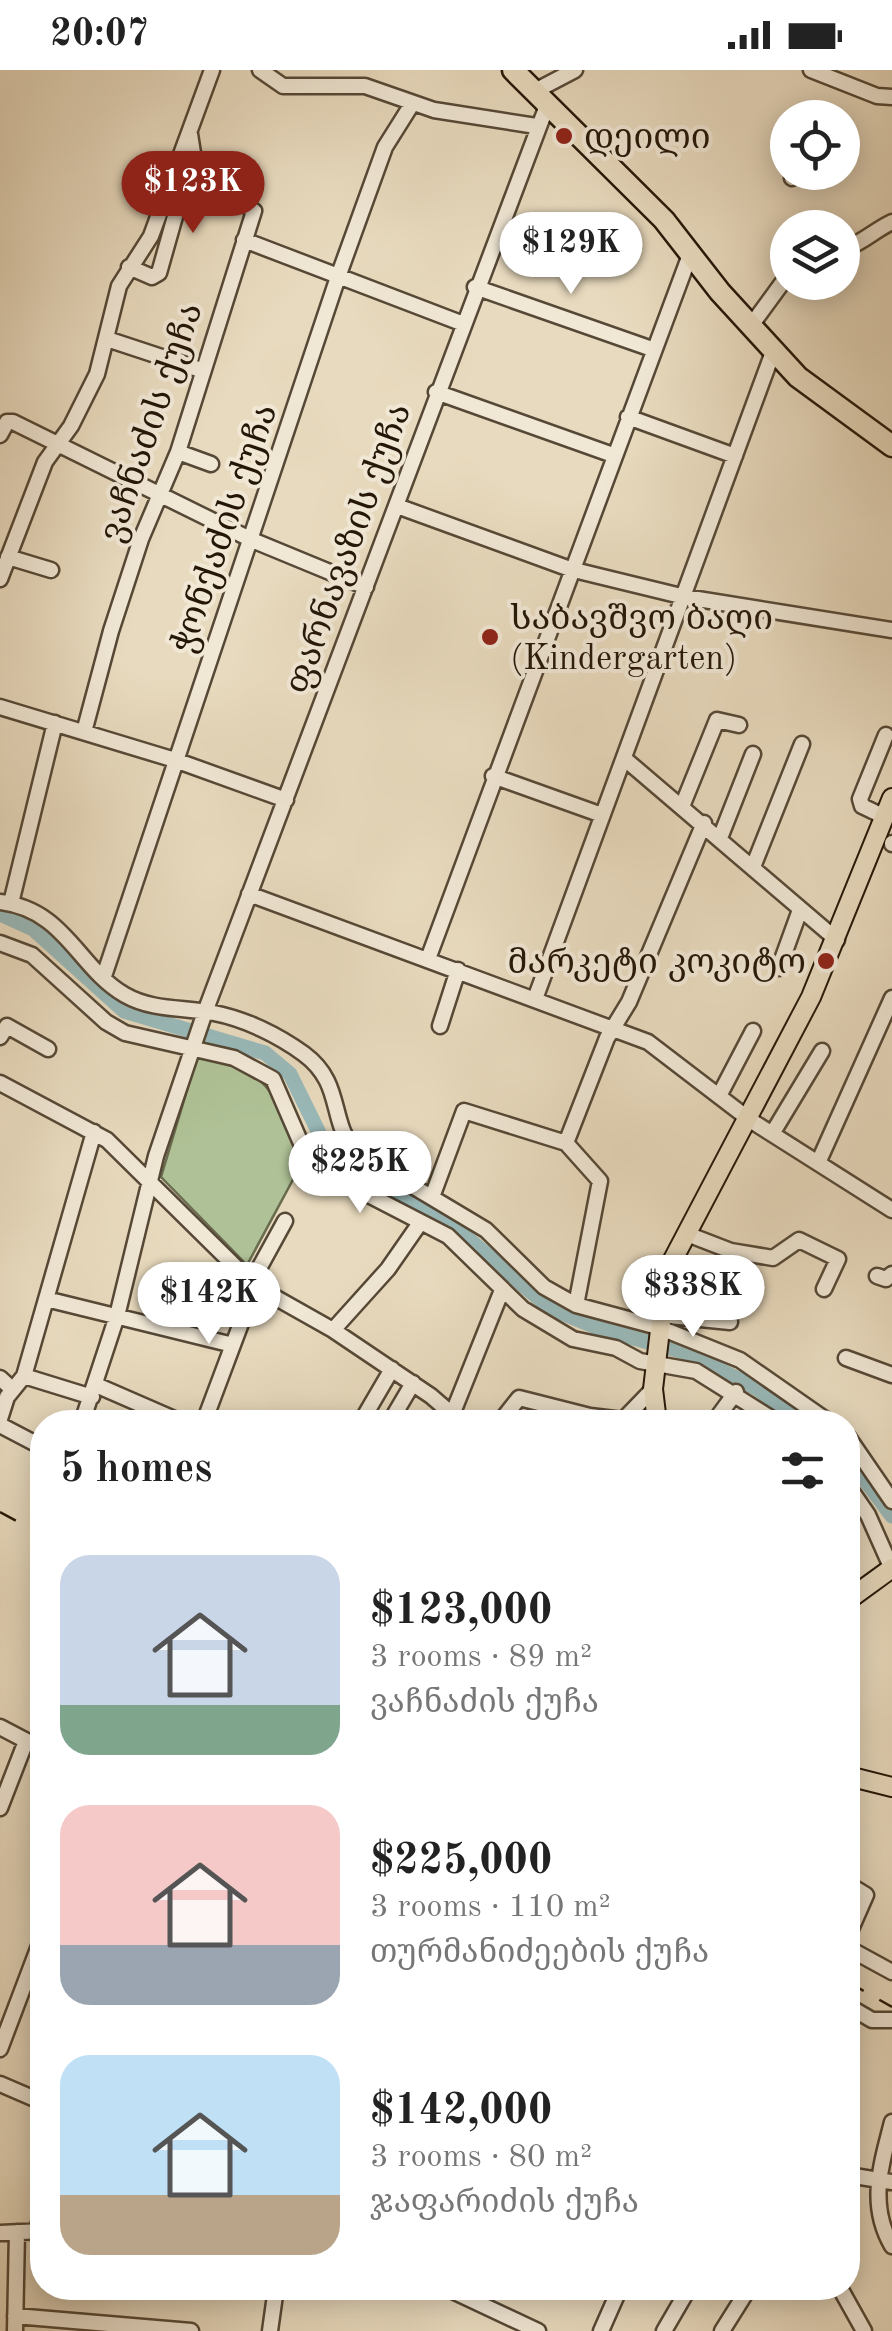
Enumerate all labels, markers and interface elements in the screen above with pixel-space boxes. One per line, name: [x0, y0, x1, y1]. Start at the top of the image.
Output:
text: 20:07: [50, 16, 149, 54]
map controls: [770, 100, 860, 300]
button: locate: [770, 100, 860, 190]
place label: დეილი: [584, 121, 711, 157]
marker: დეილი: [553, 125, 575, 147]
pin: $123K: [123, 151, 263, 236]
text: $123K: [144, 167, 242, 199]
button: layers: [770, 210, 860, 300]
pin: $129K: [501, 212, 641, 297]
text: $129K: [522, 228, 620, 260]
street label: ვაჩნაძის ქუჩა: [95, 299, 211, 547]
street label: ფარნავაზის ქუჩა: [281, 399, 419, 699]
street label: ჭონქაძის ქუჩა: [166, 400, 285, 658]
place label: საბავშვო ბაღი (Kindergarten): [510, 602, 773, 677]
marker: საბავშვო ბაღი (Kindergarten): [479, 626, 501, 648]
place label: მარკეტი კოკიტო: [508, 946, 806, 982]
marker: მარკეტი კოკიტო: [815, 950, 837, 972]
pin: $225K: [290, 1131, 430, 1216]
text: $225K: [311, 1147, 409, 1179]
pin: $338K: [623, 1255, 763, 1340]
pin: $142K: [139, 1262, 279, 1347]
text: $338K: [644, 1271, 742, 1303]
text: $142K: [160, 1278, 258, 1310]
icon: filters: [775, 1443, 830, 1498]
text: 5 homes: [60, 1449, 212, 1491]
text: $123,000: [370, 1591, 552, 1633]
icon: home: [140, 1595, 260, 1715]
text: 3 rooms · 89 m²: [370, 1642, 592, 1674]
text: ვაჩნაძის ქუჩა: [370, 1688, 599, 1720]
text: $225,000: [370, 1841, 552, 1883]
icon: home: [140, 1845, 260, 1965]
text: 3 rooms · 110 m²: [370, 1892, 611, 1924]
text: თურმანიძეების ქუჩა: [370, 1938, 709, 1970]
text: $142,000: [370, 2091, 552, 2133]
icon: home: [140, 2095, 260, 2215]
text: 3 rooms · 80 m²: [370, 2142, 592, 2174]
text: ჯაფარიძის ქუჩა: [370, 2188, 639, 2220]

